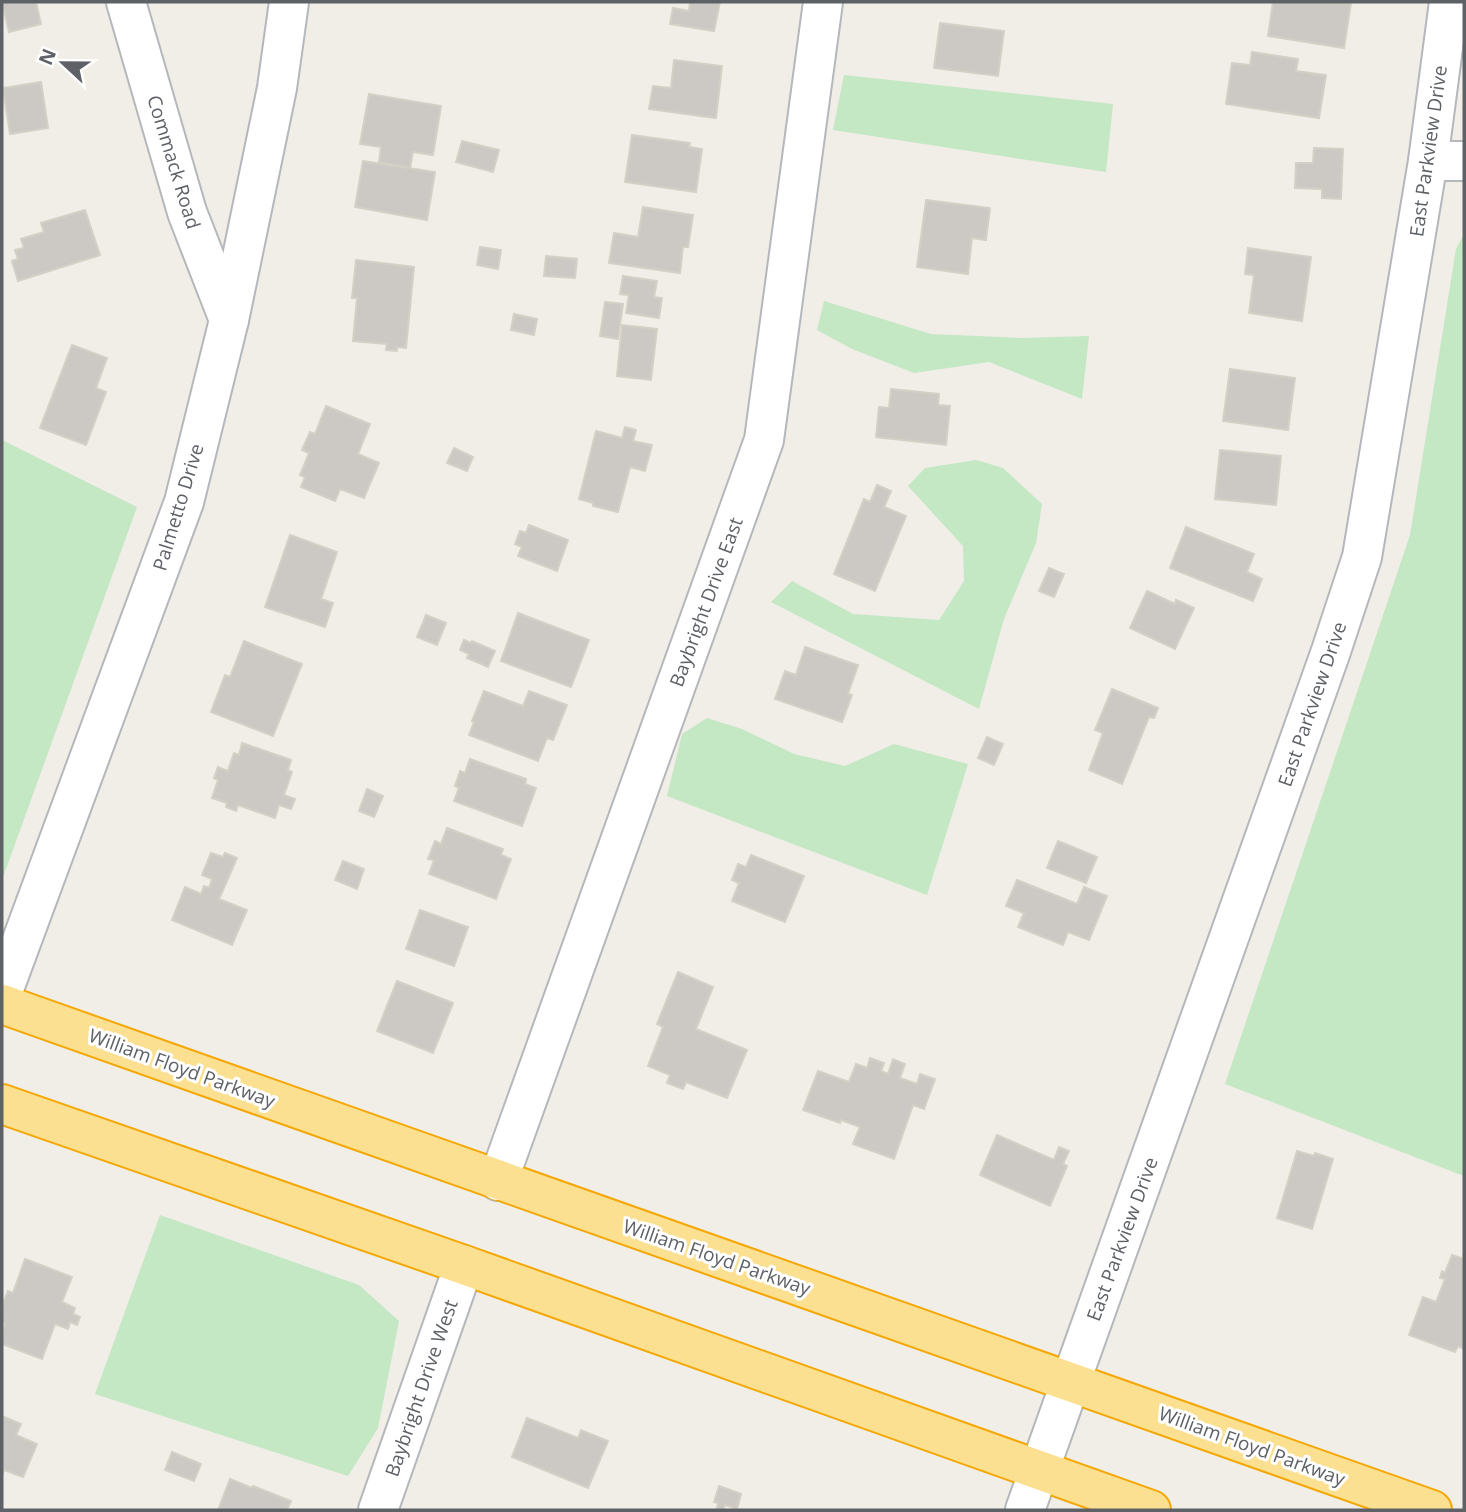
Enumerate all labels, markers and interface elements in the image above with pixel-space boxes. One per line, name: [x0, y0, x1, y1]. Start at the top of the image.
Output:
north arrow: [28, 28, 98, 98]
text: N: [32, 45, 62, 69]
street label: East Parkview Drive: [1403, 64, 1453, 238]
street label: Commack Road: [141, 92, 207, 232]
street label: Palmetto Drive: [146, 440, 210, 574]
street label: Baybright Drive East: [663, 513, 749, 690]
street label: East Parkview Drive: [1272, 618, 1352, 790]
street label: William Floyd Parkway: [85, 1022, 279, 1114]
street label: East Parkview Drive: [1080, 1153, 1164, 1325]
street label: William Floyd Parkway: [620, 1213, 815, 1301]
street label: Baybright Drive West: [378, 1296, 464, 1480]
street label: William Floyd Parkway: [1155, 1400, 1349, 1492]

